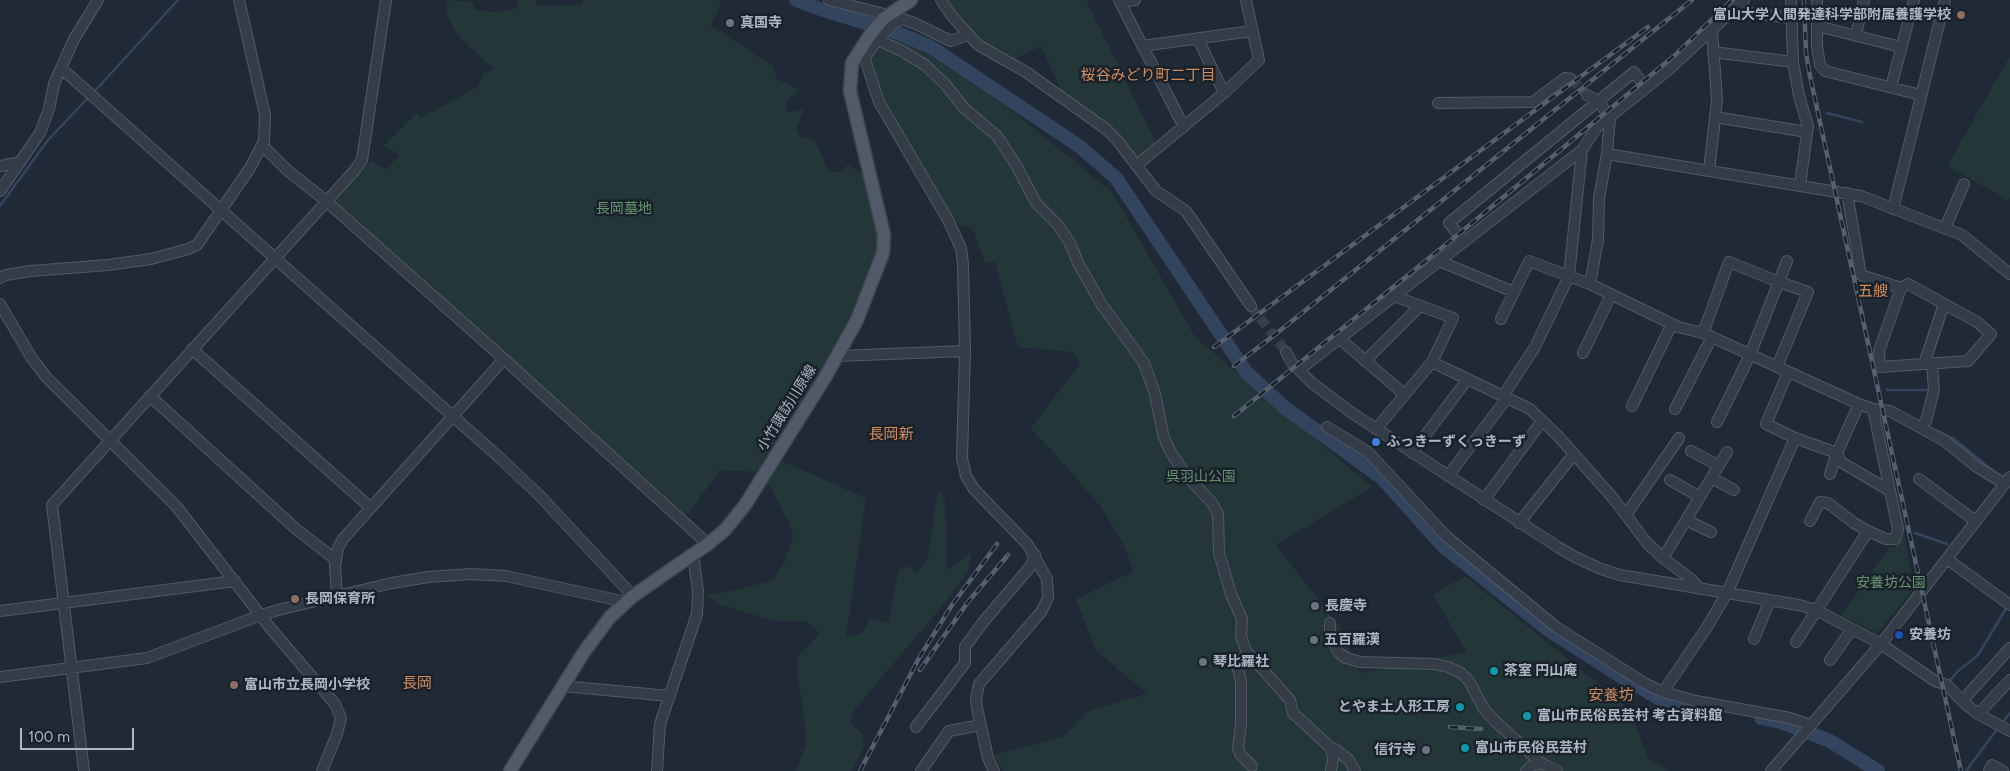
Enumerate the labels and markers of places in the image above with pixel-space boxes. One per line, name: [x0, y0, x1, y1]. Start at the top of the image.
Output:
place label: 富山大学人間発達科学部附属養護学校: [1713, 7, 1951, 23]
marker: 富山大学人間発達科学部附属養護学校: [1955, 9, 1967, 21]
place label: 真国寺: [740, 15, 782, 31]
marker: 真国寺: [724, 17, 736, 29]
place label: ふっきーずくっきーず: [1386, 434, 1526, 450]
marker: ふっきーずくっきーず: [1370, 436, 1382, 448]
place label: 長岡保育所: [305, 591, 375, 607]
marker: 長岡保育所: [289, 593, 301, 605]
place label: 長慶寺: [1325, 598, 1367, 614]
marker: 長慶寺: [1309, 600, 1321, 612]
place label: 安養坊: [1909, 627, 1951, 643]
marker: 安養坊: [1893, 629, 1905, 641]
place label: 五百羅漢: [1324, 632, 1380, 648]
marker: 五百羅漢: [1308, 634, 1320, 646]
place label: 琴比羅社: [1213, 654, 1269, 670]
marker: 琴比羅社: [1197, 656, 1209, 668]
place label: 茶室 円山庵: [1504, 663, 1577, 679]
marker: 茶室 円山庵: [1488, 665, 1500, 677]
place label: 富山市立長岡小学校: [244, 677, 370, 693]
marker: 富山市立長岡小学校: [228, 679, 240, 691]
place label: とやま土人形工房: [1338, 699, 1450, 715]
marker: とやま土人形工房: [1454, 701, 1466, 713]
place label: 富山市民俗民芸村 考古資料館: [1537, 708, 1722, 724]
marker: 富山市民俗民芸村 考古資料館: [1521, 710, 1533, 722]
place label: 富山市民俗民芸村: [1475, 740, 1587, 756]
place label: 信行寺: [1374, 742, 1416, 758]
marker: 富山市民俗民芸村: [1459, 742, 1471, 754]
marker: 信行寺: [1420, 744, 1432, 756]

